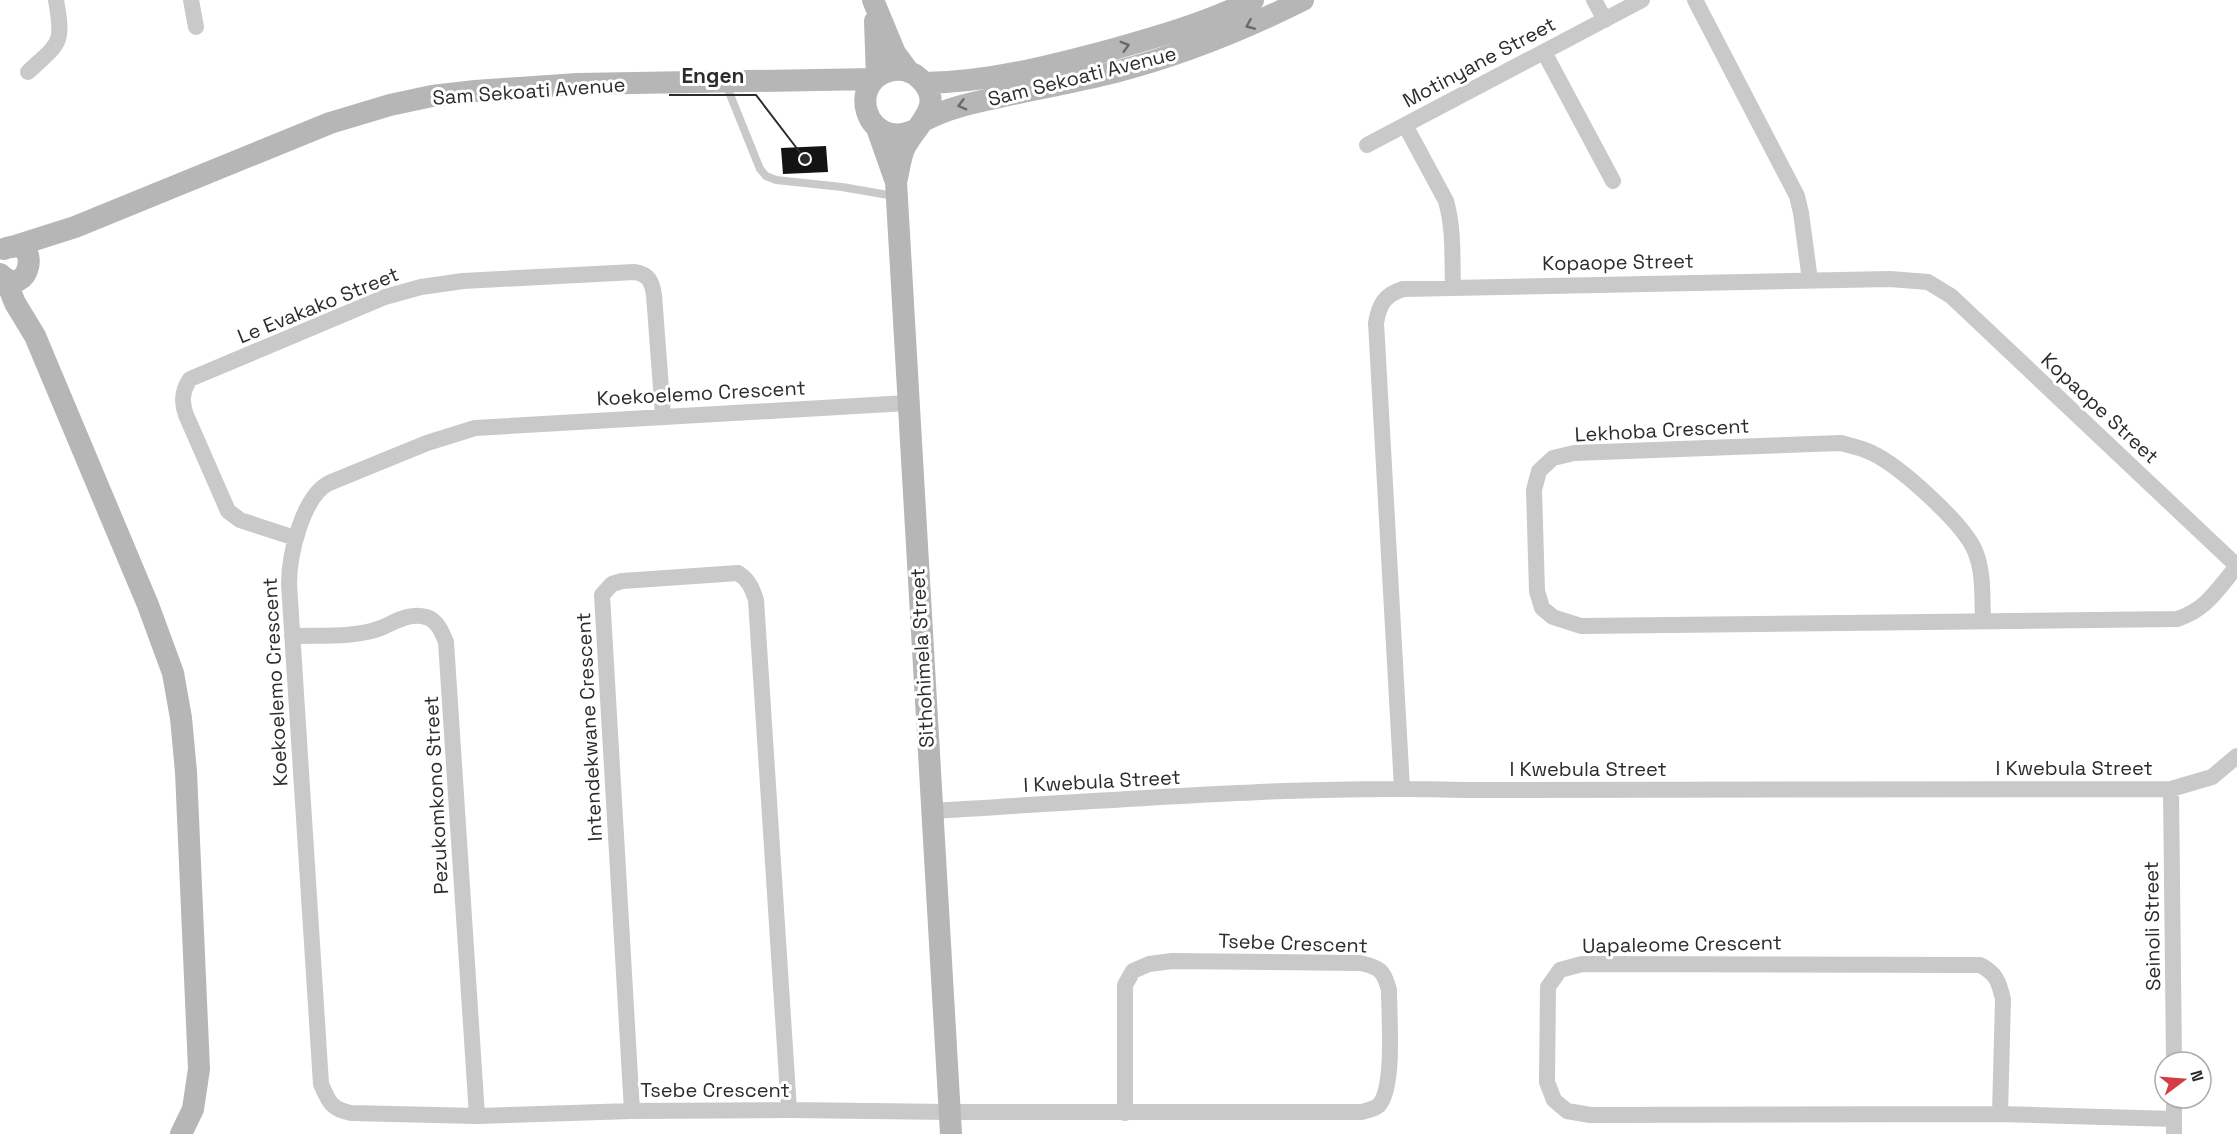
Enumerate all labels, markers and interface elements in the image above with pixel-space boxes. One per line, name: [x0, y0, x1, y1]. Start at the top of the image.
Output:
street label: Motinyane Street: [1398, 11, 1560, 113]
one-way arrow: [1246, 18, 1257, 30]
street label: Sam Sekoati Avenue: [985, 40, 1179, 112]
one-way arrow: [1120, 40, 1130, 53]
callout: Engen: [669, 56, 756, 95]
text: Engen: [681, 62, 745, 89]
street label: Sam Sekoati Avenue: [432, 71, 626, 111]
one-way arrow: [957, 98, 967, 111]
street label: Kopaope Street: [1542, 248, 1694, 276]
street label: Le Evakako Street: [233, 261, 403, 349]
street label: Kopaope Street: [2036, 347, 2164, 469]
street label: Koekoelemo Crescent: [596, 375, 806, 411]
street label: Lekhoba Crescent: [1574, 412, 1750, 448]
street label: Sithohimela Street: [904, 568, 940, 748]
street label: Koekoelemo Crescent: [257, 577, 293, 787]
street label: Intendekwane Crescent: [570, 612, 608, 842]
street label: Pezukomkono Street: [418, 695, 454, 895]
street label: I Kwebula Street: [1995, 755, 2153, 781]
street label: I Kwebula Street: [1509, 756, 1667, 782]
street label: I Kwebula Street: [1023, 764, 1181, 798]
street label: Seinoli Street: [2138, 861, 2166, 991]
street label: Tsebe Crescent: [1218, 927, 1368, 959]
street label: Uapaleome Crescent: [1582, 929, 1782, 959]
north arrow: [2153, 1050, 2213, 1110]
text: N: [2185, 1068, 2209, 1084]
street label: Tsebe Crescent: [640, 1077, 790, 1103]

